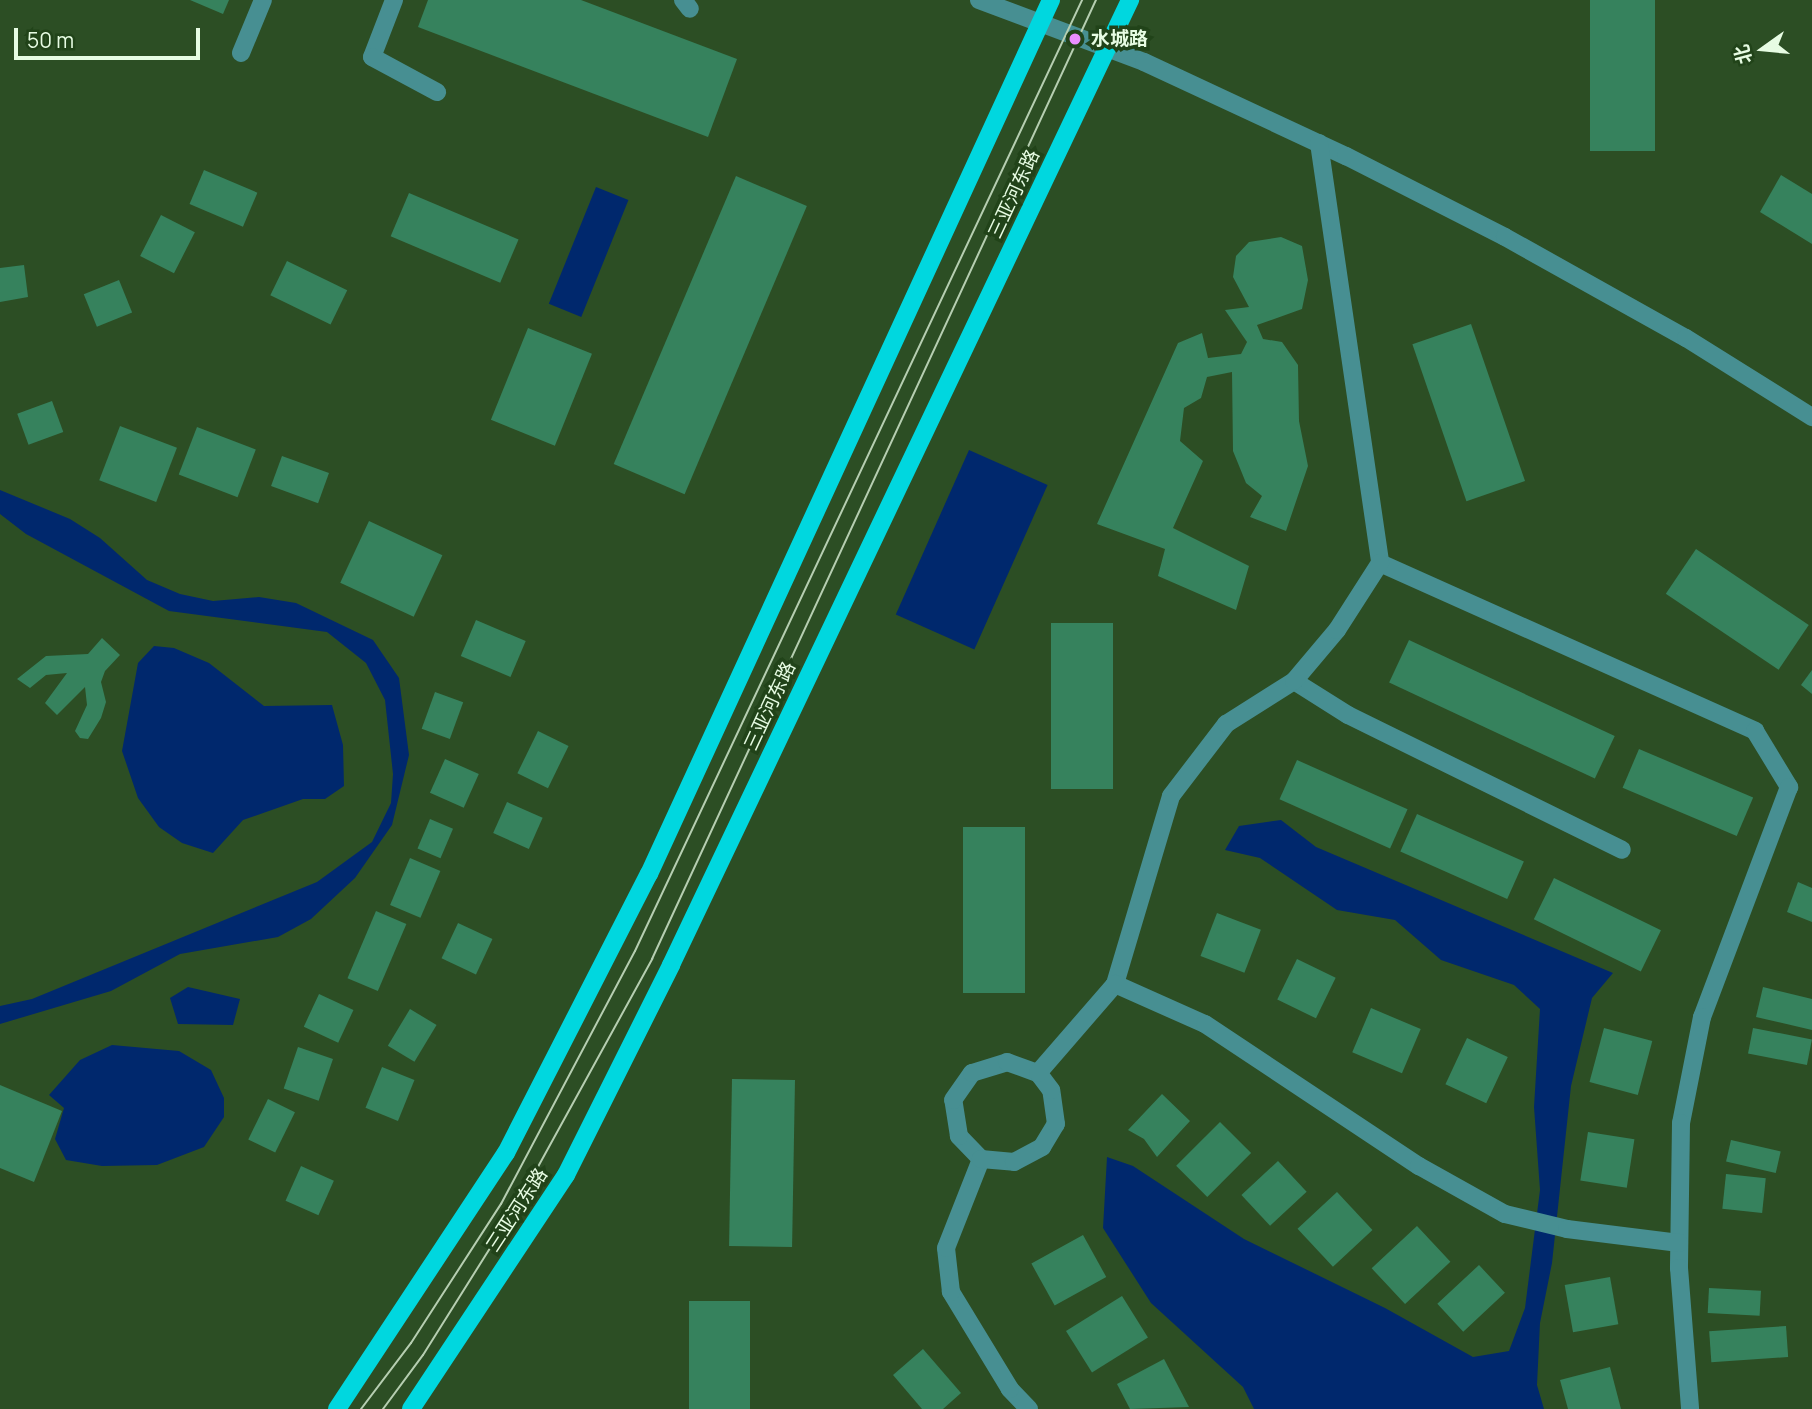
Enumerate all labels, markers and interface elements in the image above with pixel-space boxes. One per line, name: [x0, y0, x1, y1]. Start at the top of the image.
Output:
scale bar: [18, 14, 203, 58]
north arrow: [1728, 14, 1798, 84]
text: 50 m: [27, 26, 74, 54]
place label: 水城路: [1091, 28, 1148, 50]
marker: 水城路: [1065, 29, 1085, 49]
text: 北: [1728, 42, 1758, 67]
street label: 三亚河东路: [984, 146, 1044, 242]
street label: 三亚河东路: [740, 658, 800, 754]
street label: 三亚河东路: [482, 1164, 552, 1256]

